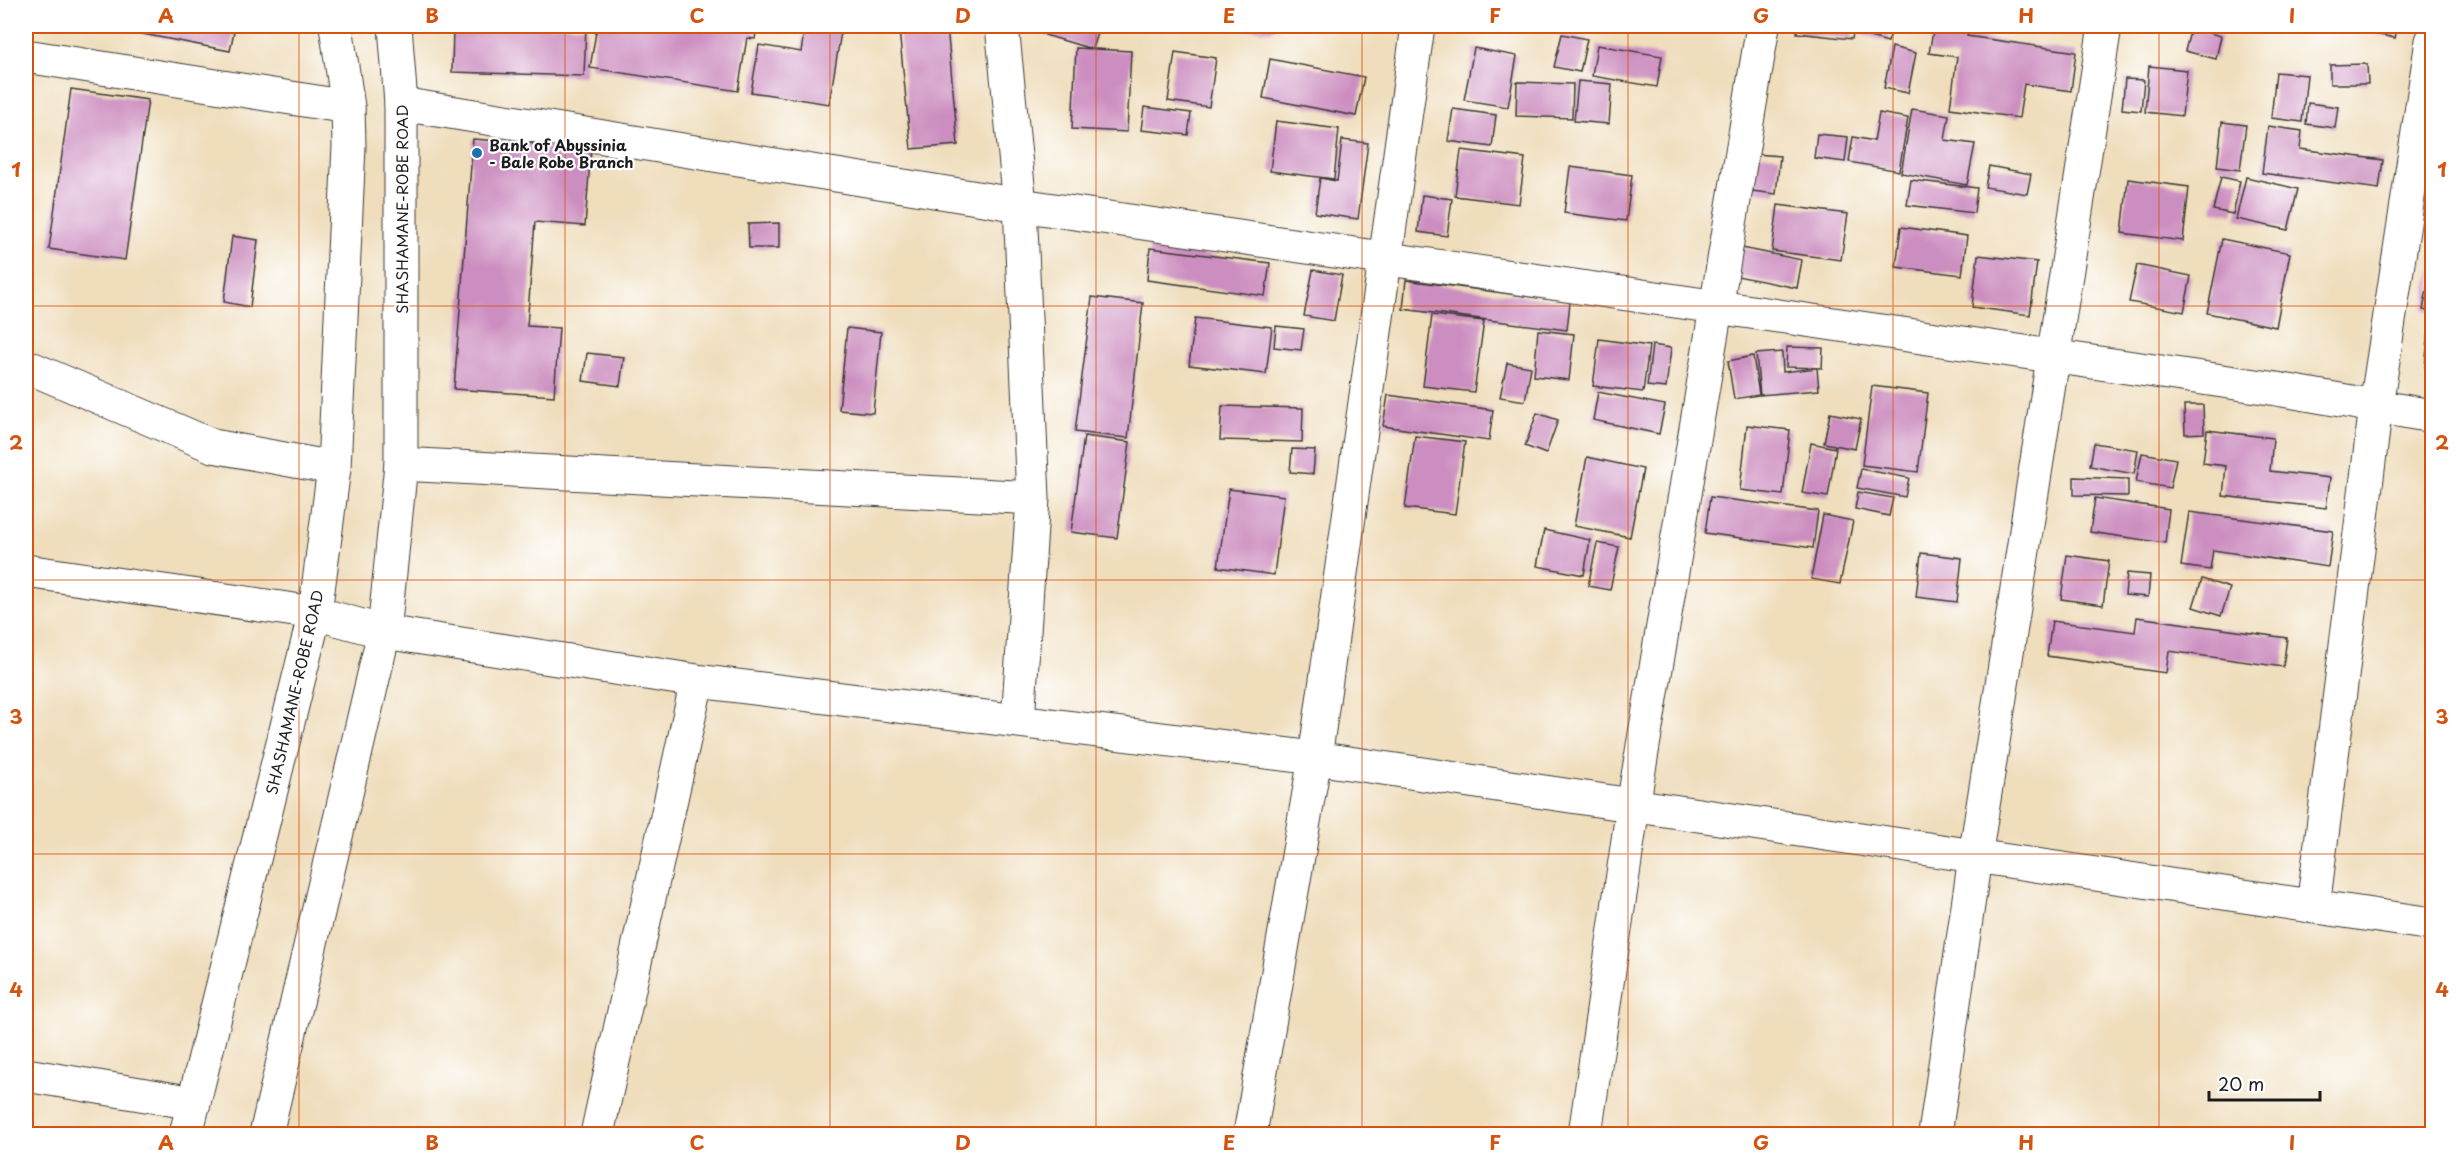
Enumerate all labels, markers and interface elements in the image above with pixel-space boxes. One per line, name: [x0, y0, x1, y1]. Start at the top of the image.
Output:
text: A: [158, 0, 174, 30]
text: B: [425, 0, 439, 30]
text: C: [689, 0, 705, 30]
text: D: [955, 0, 971, 30]
text: E: [1223, 0, 1235, 30]
text: F: [1489, 0, 1501, 30]
text: G: [1753, 0, 1769, 30]
text: H: [2018, 0, 2034, 30]
text: I: [2289, 0, 2295, 30]
street label: SHASHAMANE-ROBE ROAD: [390, 104, 413, 314]
place label: Bank of Abyssinia - Bale Robe Branch: [489, 133, 634, 173]
marker: Bank of Abyssinia - Bale Robe Branch: [470, 146, 484, 160]
text: 1: [11, 154, 21, 184]
text: 1: [2437, 154, 2447, 184]
text: 2: [9, 427, 23, 457]
text: 2: [2435, 427, 2449, 457]
street label: SHASHAMANE-ROBE ROAD: [259, 587, 329, 797]
text: 3: [9, 701, 23, 731]
text: 3: [2435, 701, 2449, 731]
text: 4: [9, 974, 23, 1004]
text: 4: [2435, 974, 2449, 1004]
scale bar: [2209, 1064, 2320, 1102]
text: 20 m: [2218, 1070, 2264, 1097]
text: A: [158, 1127, 174, 1157]
text: B: [425, 1127, 439, 1157]
text: C: [689, 1127, 705, 1157]
text: D: [955, 1127, 971, 1157]
text: E: [1223, 1127, 1235, 1157]
text: F: [1489, 1127, 1501, 1157]
text: G: [1753, 1127, 1769, 1157]
text: H: [2018, 1127, 2034, 1157]
text: I: [2289, 1127, 2295, 1157]

